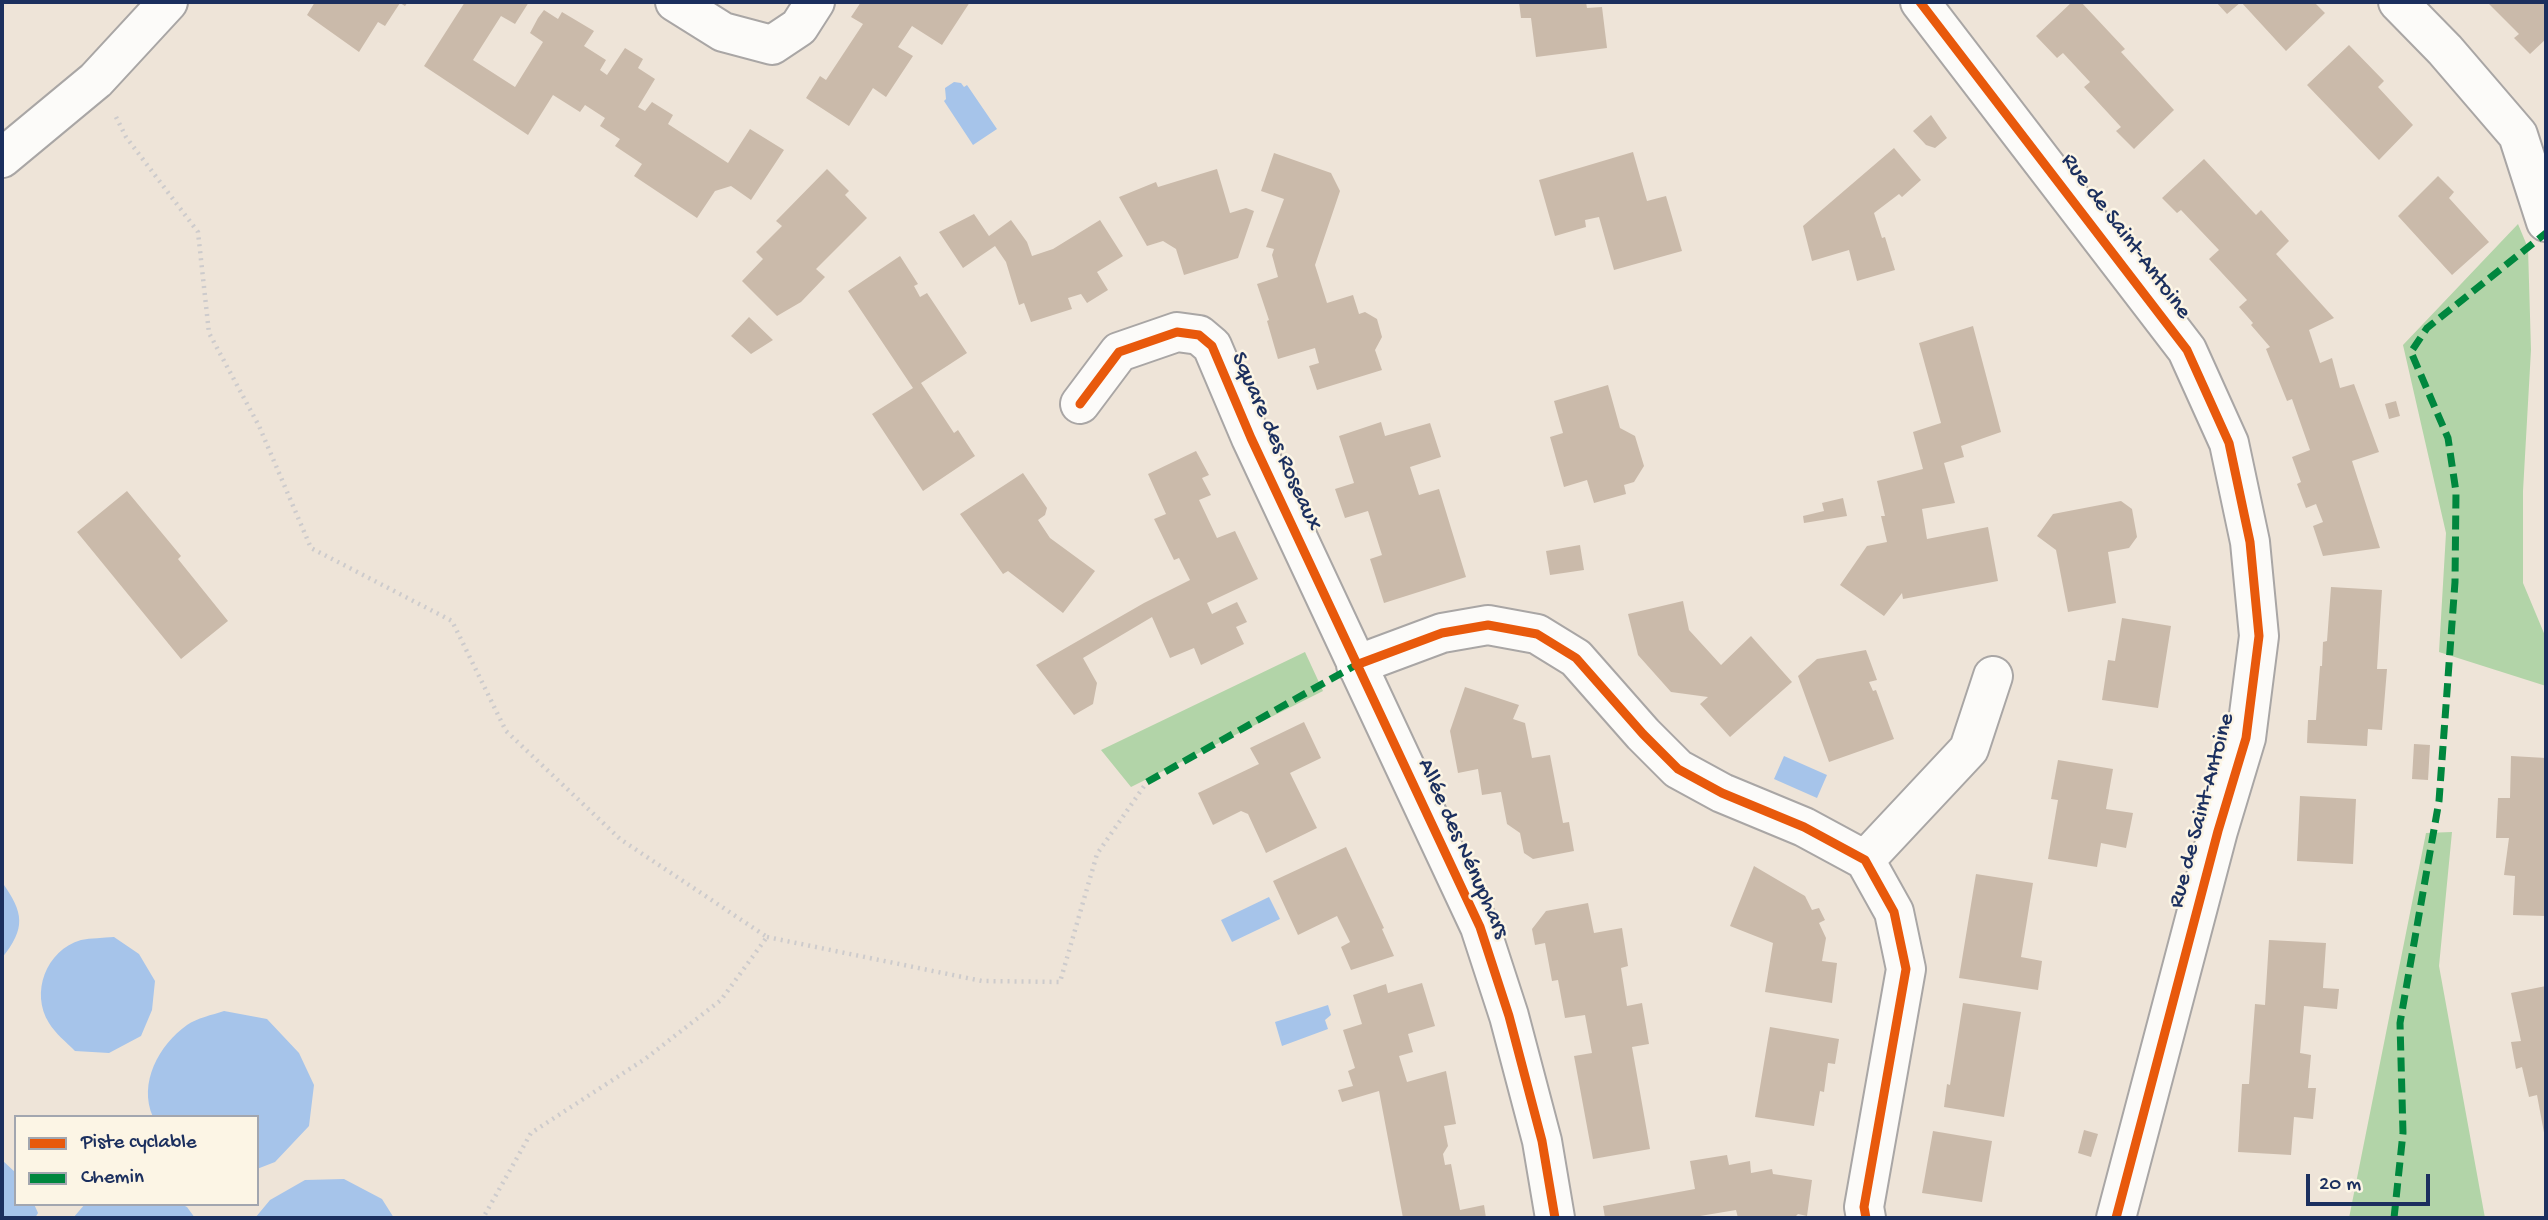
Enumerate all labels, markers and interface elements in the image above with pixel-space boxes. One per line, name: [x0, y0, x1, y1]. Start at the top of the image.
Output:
street label: Rue de Saint-Antoine: [2054, 149, 2196, 325]
street label: Square des Roseaux: [1223, 348, 1327, 536]
street label: Rue de Saint-Antoine: [2164, 711, 2242, 911]
street label: Allée des Nénuphars: [1410, 755, 1514, 943]
legend: [14, 1115, 259, 1206]
text: Piste cyclable: [81, 1131, 197, 1156]
scale bar: [2310, 1160, 2434, 1204]
text: Chemin: [81, 1166, 144, 1191]
text: 20 m: [2319, 1173, 2361, 1198]

